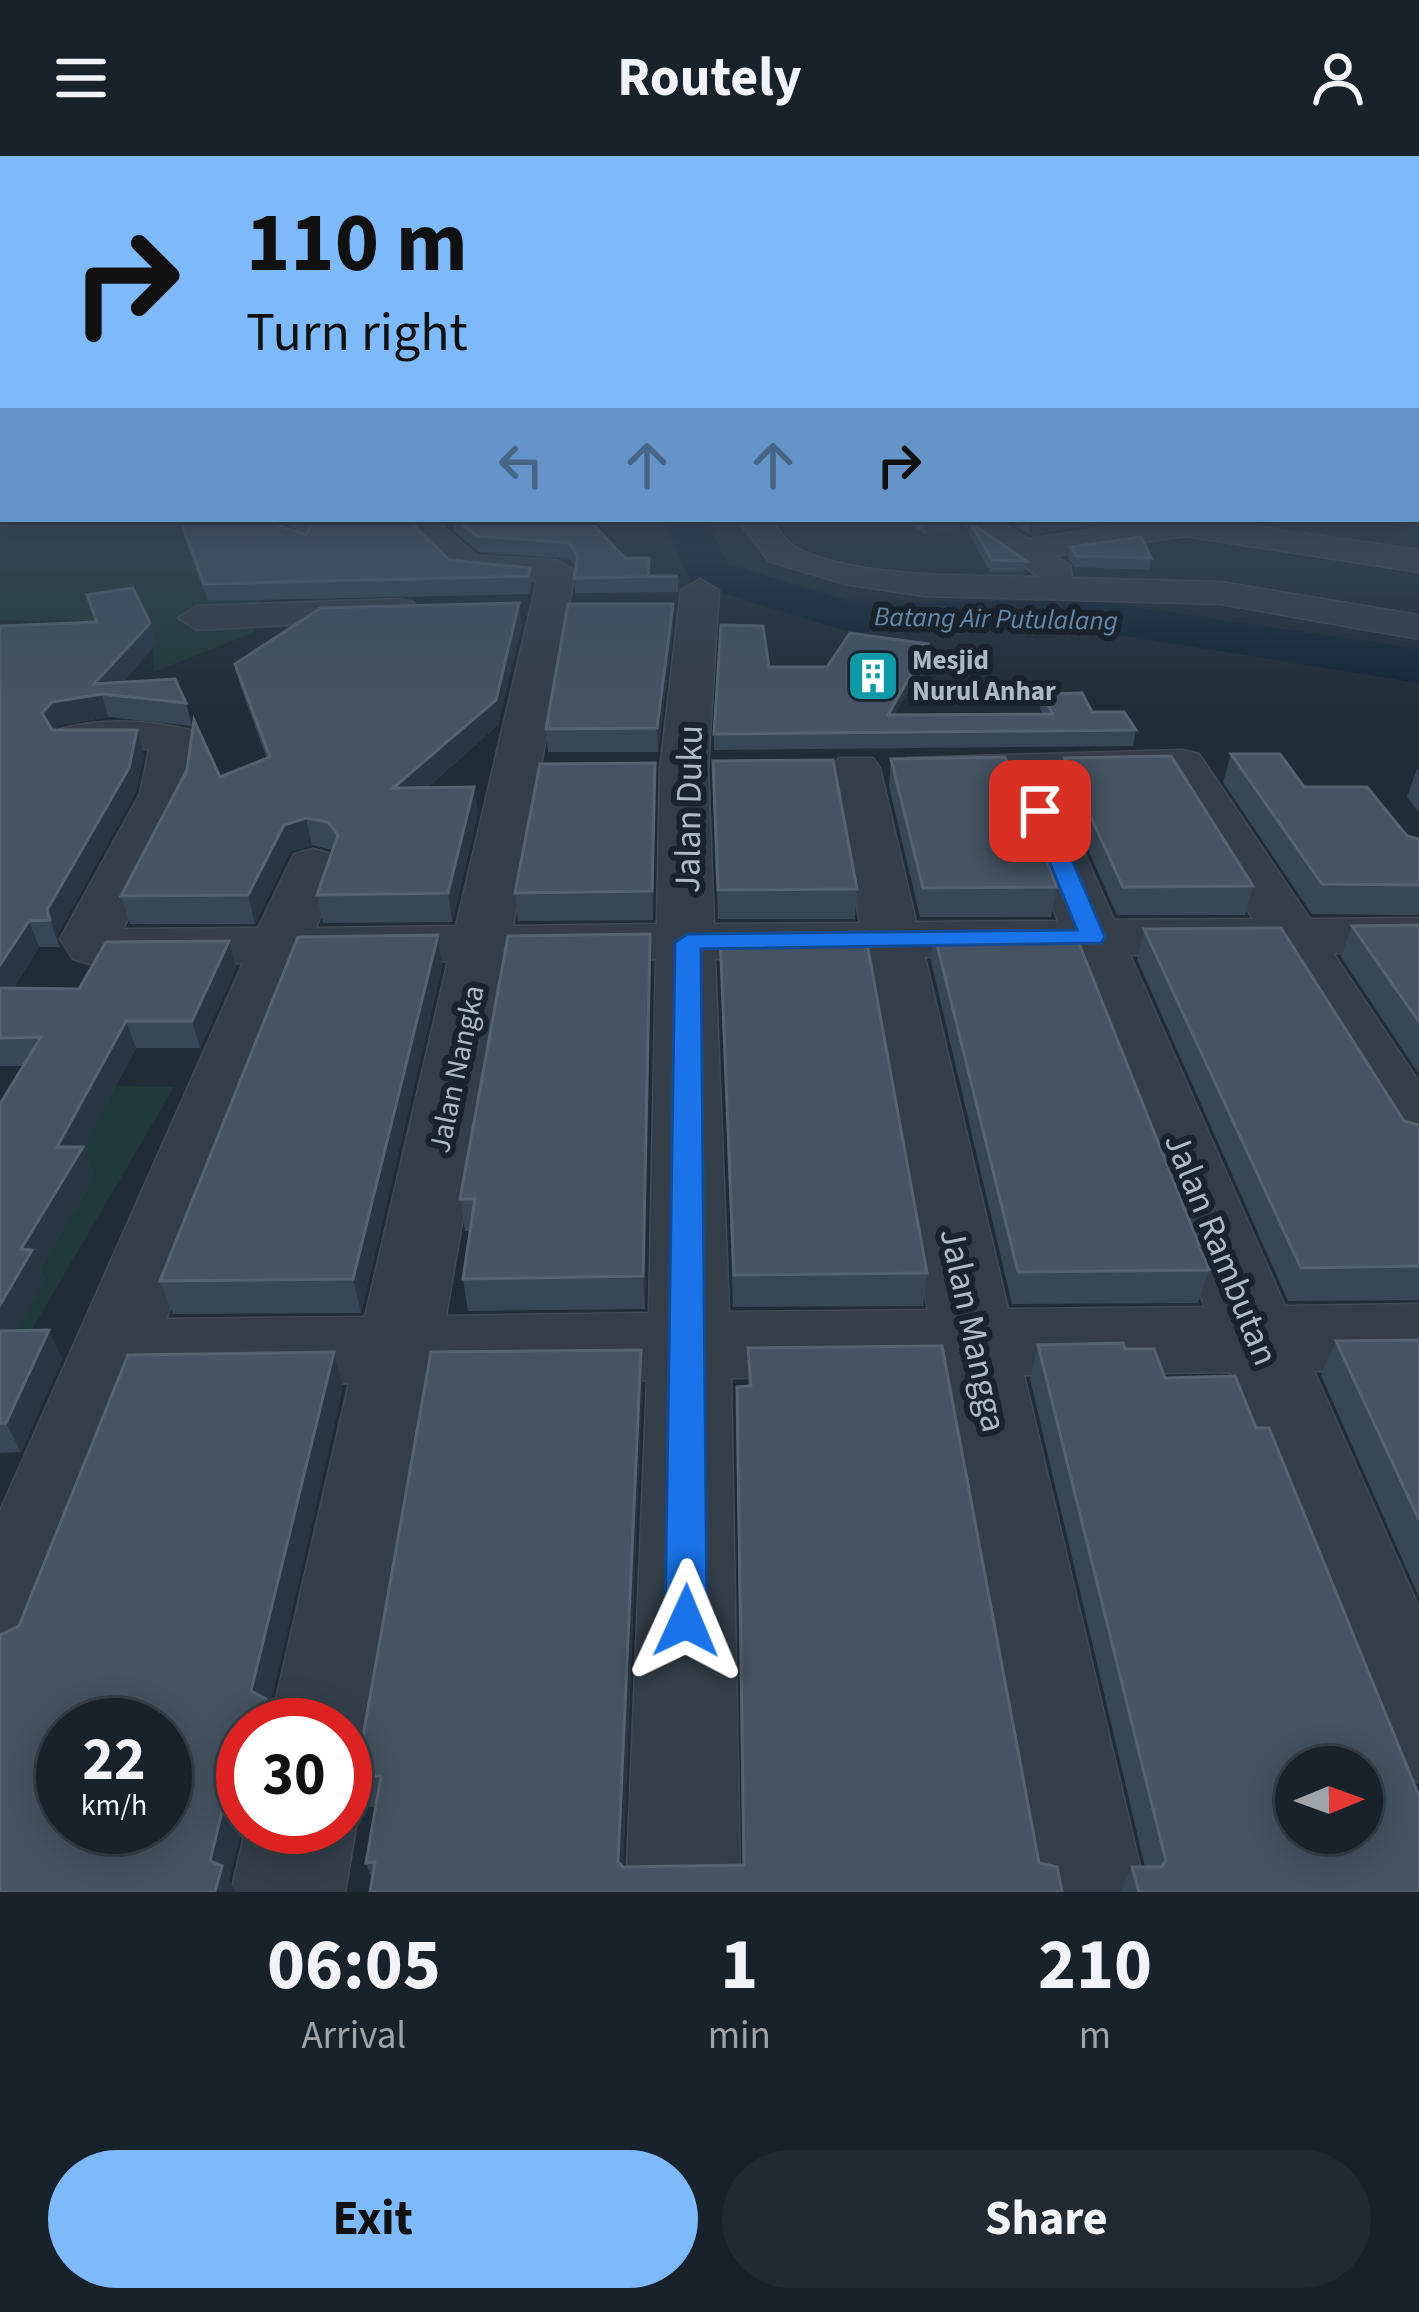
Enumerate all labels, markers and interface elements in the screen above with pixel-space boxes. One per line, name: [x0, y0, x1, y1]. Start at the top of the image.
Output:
text: Routely: [617, 40, 802, 117]
icon: menu: [48, 45, 114, 111]
icon: person: [1305, 45, 1371, 111]
text: 110 m: [246, 184, 468, 304]
icon: right: [48, 204, 204, 360]
text: Turn right: [246, 295, 468, 372]
icon: left: [488, 432, 554, 498]
icon: ahead: [614, 432, 680, 498]
icon: ahead: [740, 432, 806, 498]
icon: right: [866, 432, 932, 498]
water label: Batang Air Putulalang: [874, 597, 1118, 641]
place label: Mesjid Nurul Anhar: [912, 641, 1056, 711]
building icon: Mesjid Nurul Anhar: [845, 648, 901, 704]
street label: Jalan Duku: [662, 724, 716, 894]
pin: [989, 760, 1091, 862]
icon: arrive: [1007, 778, 1073, 844]
street label: Jalan Nangka: [418, 981, 496, 1157]
street label: Jalan Rambutan: [1151, 1125, 1291, 1373]
street label: Jalan Mangga: [926, 1223, 1020, 1437]
position arrow: [623, 1558, 749, 1684]
speed limit sign: 30: [216, 1698, 372, 1854]
text: 22: [82, 1718, 146, 1803]
north arrow: [1275, 1746, 1383, 1854]
map controls: [1275, 1746, 1383, 1854]
text: km/h: [81, 1784, 147, 1827]
text: 06:05: [267, 1914, 441, 2017]
text: 1: [720, 1914, 758, 2017]
text: 210: [1038, 1914, 1152, 2017]
text: Arrival: [301, 2008, 406, 2064]
text: min: [708, 2008, 771, 2064]
text: m: [1079, 2008, 1111, 2064]
button: Exit: [48, 2150, 698, 2288]
button: Share: [722, 2150, 1371, 2288]

